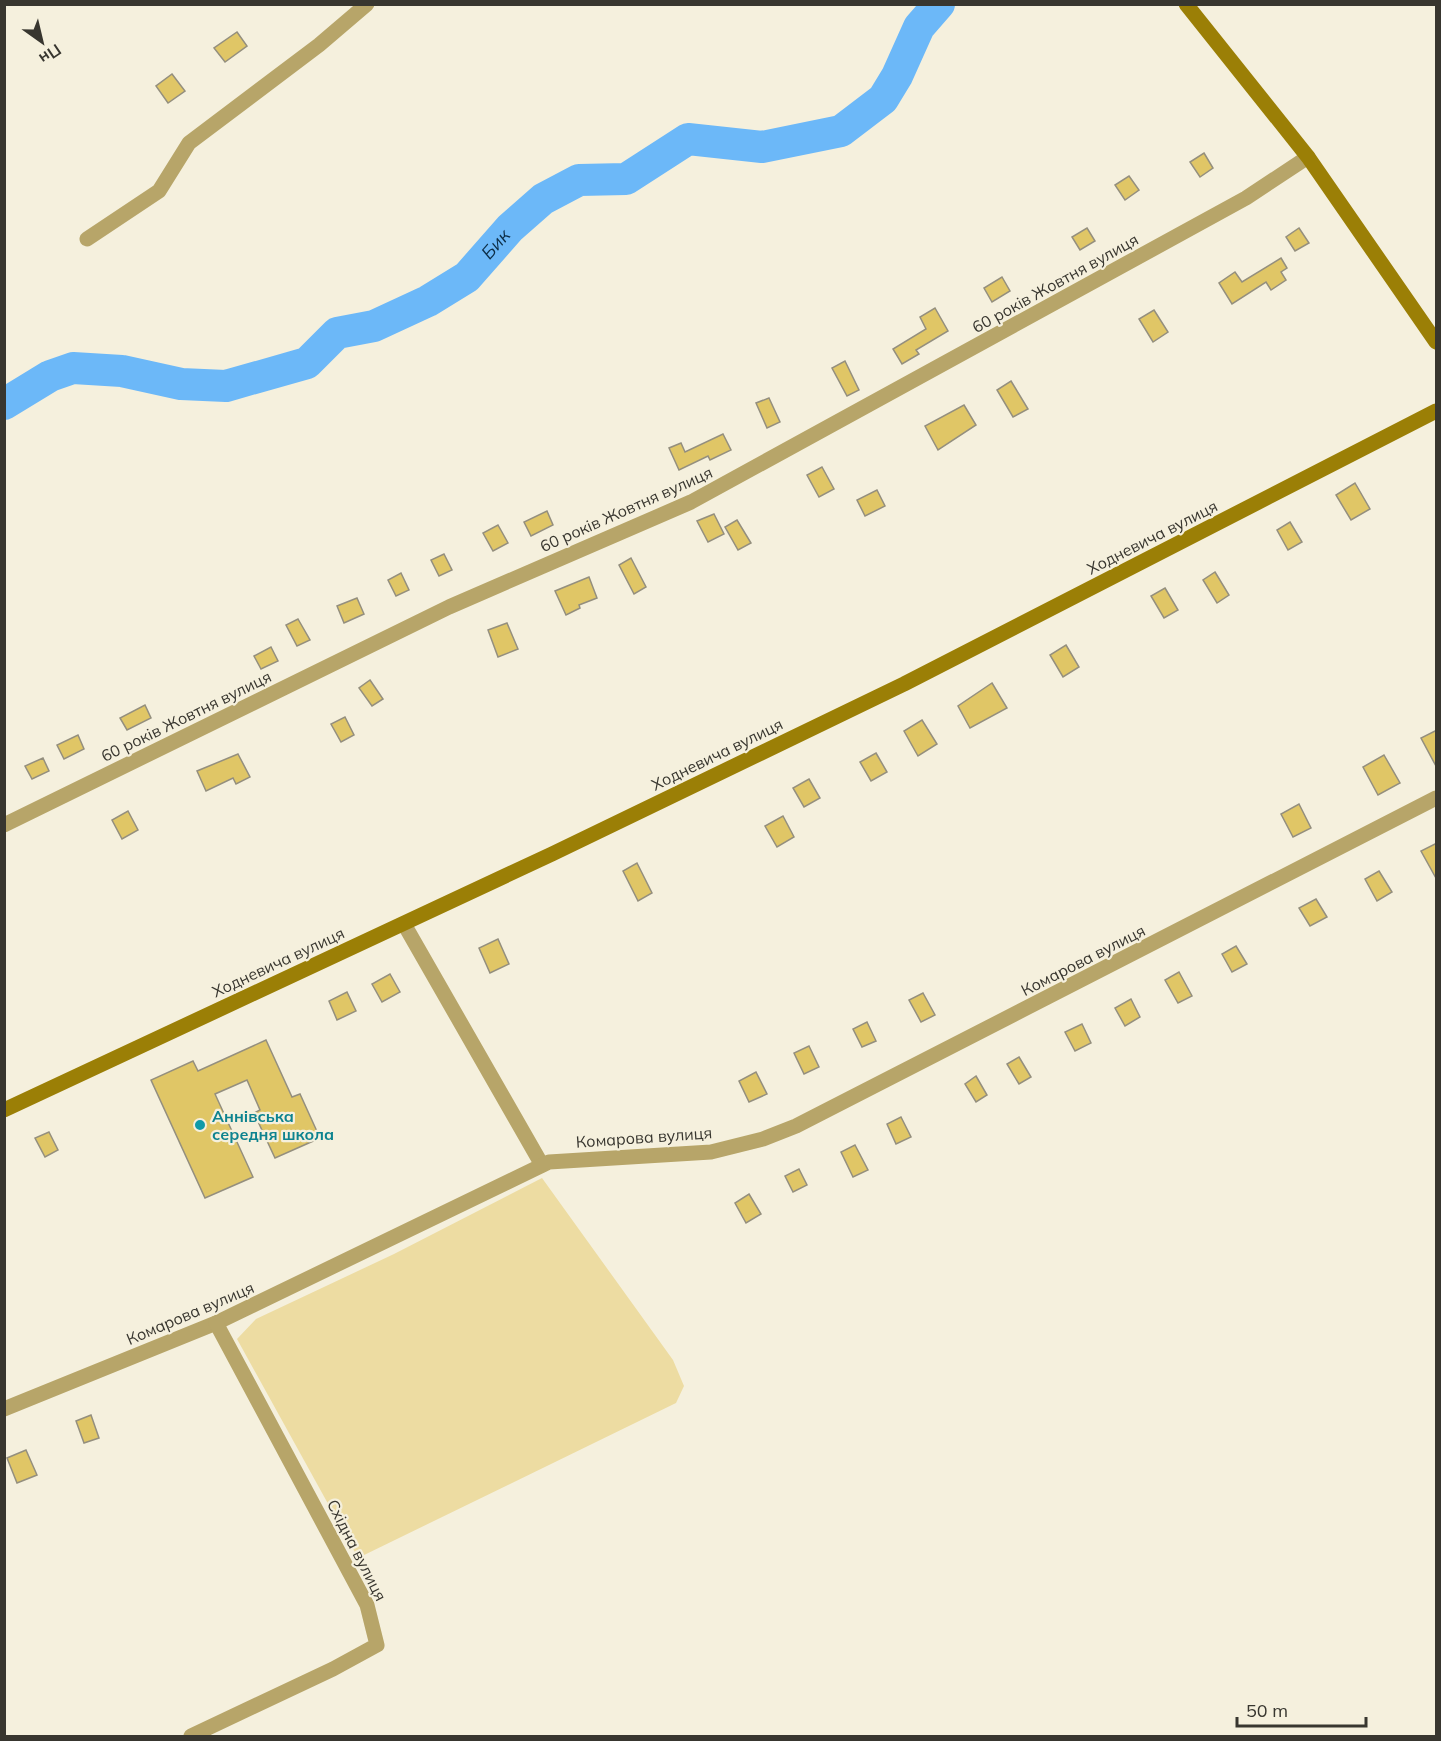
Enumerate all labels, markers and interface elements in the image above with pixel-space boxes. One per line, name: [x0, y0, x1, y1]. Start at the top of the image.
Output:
north arrow: [12, 12, 72, 72]
text: Пн: [36, 40, 65, 69]
water label: Бик: [476, 224, 515, 264]
street label: 60 років Жовтня вулиця: [968, 229, 1142, 337]
street label: 60 років Жовтня вулиця: [537, 462, 715, 556]
street label: Ходневича вулиця: [1083, 495, 1221, 579]
street label: 60 років Жовтня вулиця: [98, 666, 274, 766]
street label: Ходневича вулиця: [648, 714, 786, 794]
street label: Комарова вулиця: [1018, 920, 1148, 1000]
street label: Ходневича вулиця: [209, 923, 347, 1001]
place label: Аннівська середня школа: [212, 1106, 334, 1144]
marker: Аннівська середня школа: [193, 1118, 207, 1132]
street label: Комарова вулиця: [575, 1122, 713, 1152]
street label: Комарова вулиця: [123, 1277, 257, 1349]
street label: Східна вулиця: [323, 1496, 391, 1604]
scale bar: [1237, 1690, 1366, 1728]
text: 50 m: [1246, 1699, 1288, 1722]

